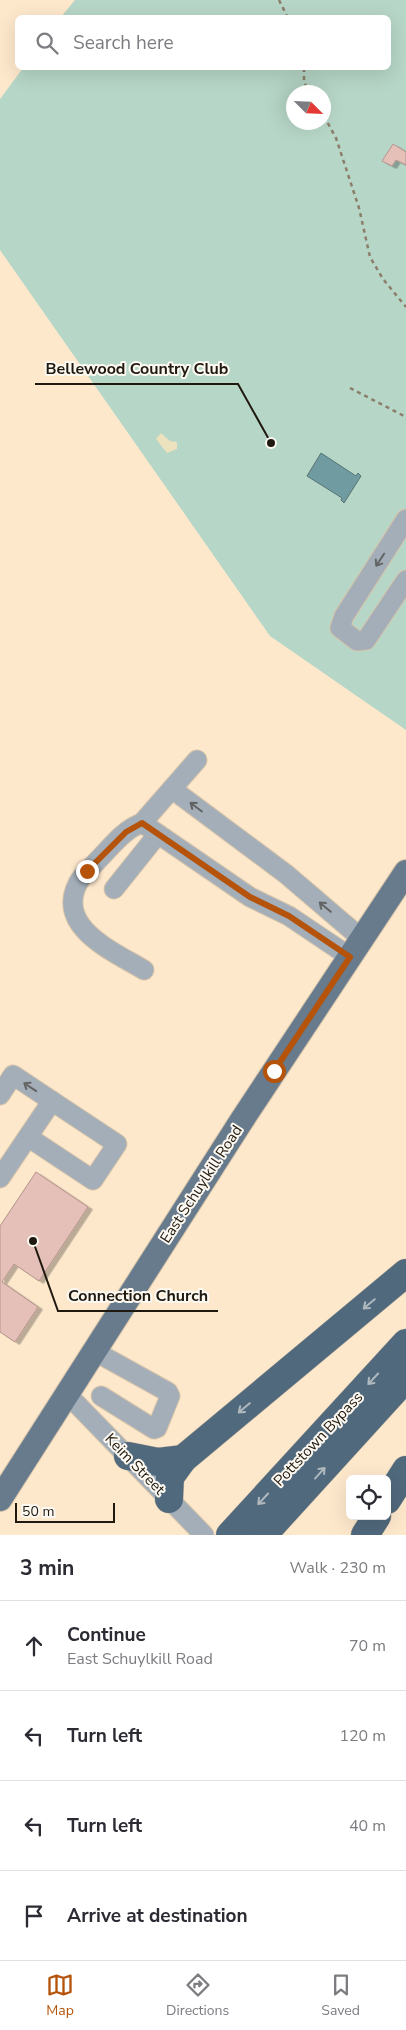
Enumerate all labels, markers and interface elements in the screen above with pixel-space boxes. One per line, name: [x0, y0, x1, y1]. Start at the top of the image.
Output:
search box: [15, 15, 391, 70]
icon: search: [33, 29, 61, 57]
text: Search here: [73, 30, 174, 56]
north arrow: [286, 85, 331, 130]
callout: Bellewood Country Club: [35, 353, 238, 384]
text: Bellewood Country Club: [46, 358, 228, 380]
one-way arrow: [375, 553, 385, 567]
one-way arrow: [190, 802, 203, 813]
route end: [76, 860, 99, 883]
one-way arrow: [318, 901, 331, 913]
route start: [263, 1060, 286, 1083]
one-way arrow: [23, 1081, 37, 1092]
street label: East Schuylkill Road: [155, 1121, 247, 1247]
callout: Connection Church: [58, 1280, 218, 1311]
text: Connection Church: [68, 1285, 208, 1307]
one-way arrow: [363, 1299, 376, 1310]
one-way arrow: [367, 1372, 379, 1385]
street label: Pottstown Bypass: [269, 1387, 367, 1491]
one-way arrow: [238, 1403, 251, 1414]
street label: Keim Street: [101, 1429, 170, 1500]
one-way arrow: [314, 1467, 326, 1479]
map controls: [346, 1475, 391, 1520]
button: locate: [346, 1475, 391, 1520]
one-way arrow: [257, 1492, 269, 1505]
scale bar: [15, 1500, 115, 1523]
text: 50 m: [22, 1502, 54, 1521]
text: 3 min: [20, 1554, 74, 1582]
text: Walk · 230 m: [290, 1557, 386, 1579]
text: Continue: [67, 1622, 146, 1648]
icon: ahead: [20, 1632, 48, 1660]
text: 70 m: [349, 1635, 386, 1657]
text: East Schuylkill Road: [67, 1648, 213, 1670]
icon: left: [20, 1722, 48, 1750]
text: Turn left: [67, 1723, 142, 1749]
text: 120 m: [339, 1725, 386, 1747]
icon: left: [20, 1812, 48, 1840]
text: Turn left: [67, 1813, 142, 1839]
text: 40 m: [349, 1815, 386, 1837]
icon: arrive: [20, 1902, 48, 1930]
text: Arrive at destination: [67, 1903, 248, 1929]
tab: Map: [46, 1971, 74, 2020]
tab: Directions: [166, 1971, 229, 2020]
tab: Saved: [321, 1971, 360, 2020]

